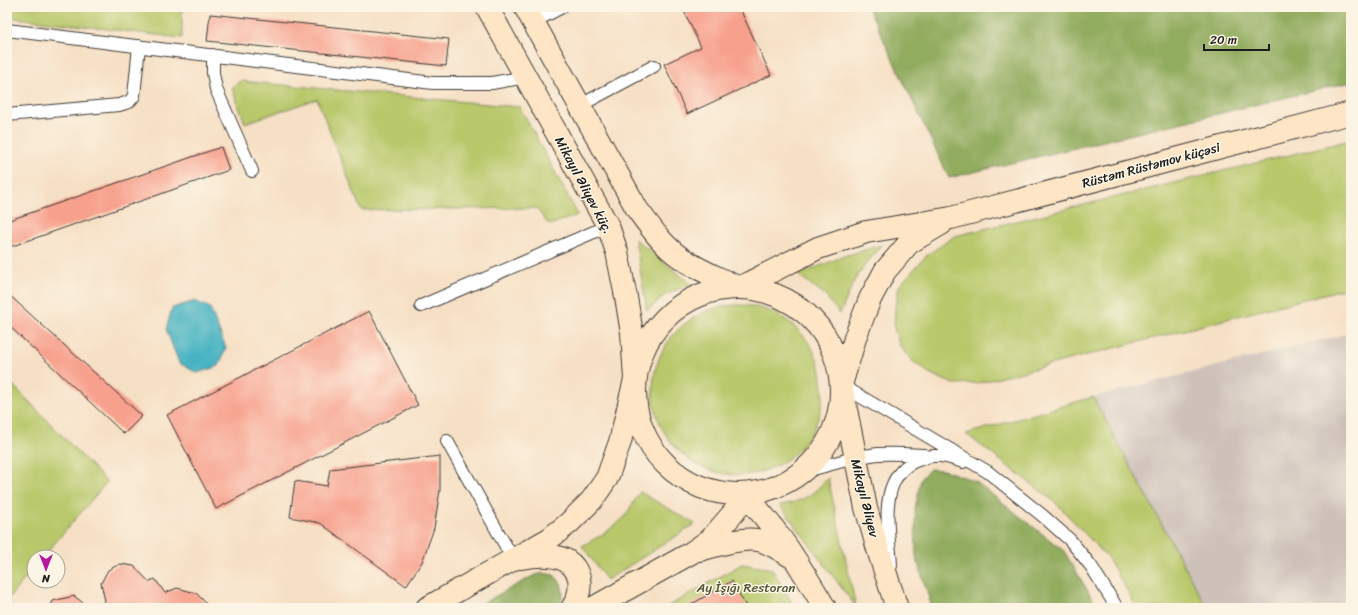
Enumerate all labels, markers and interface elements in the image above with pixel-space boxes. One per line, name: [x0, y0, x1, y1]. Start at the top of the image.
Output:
scale bar: [1204, 26, 1269, 52]
text: 20 m: [1210, 29, 1237, 51]
street label: Mikayıl Əliyev küç.: [549, 132, 619, 238]
street label: Rüstəm Rüstəmov küçəsi: [1079, 135, 1223, 194]
street label: Mikayıl Əliyev: [844, 456, 886, 540]
north arrow: [26, 549, 66, 589]
text: N: [42, 569, 51, 588]
park label: Ay İşığı Restoran: [696, 576, 795, 599]

